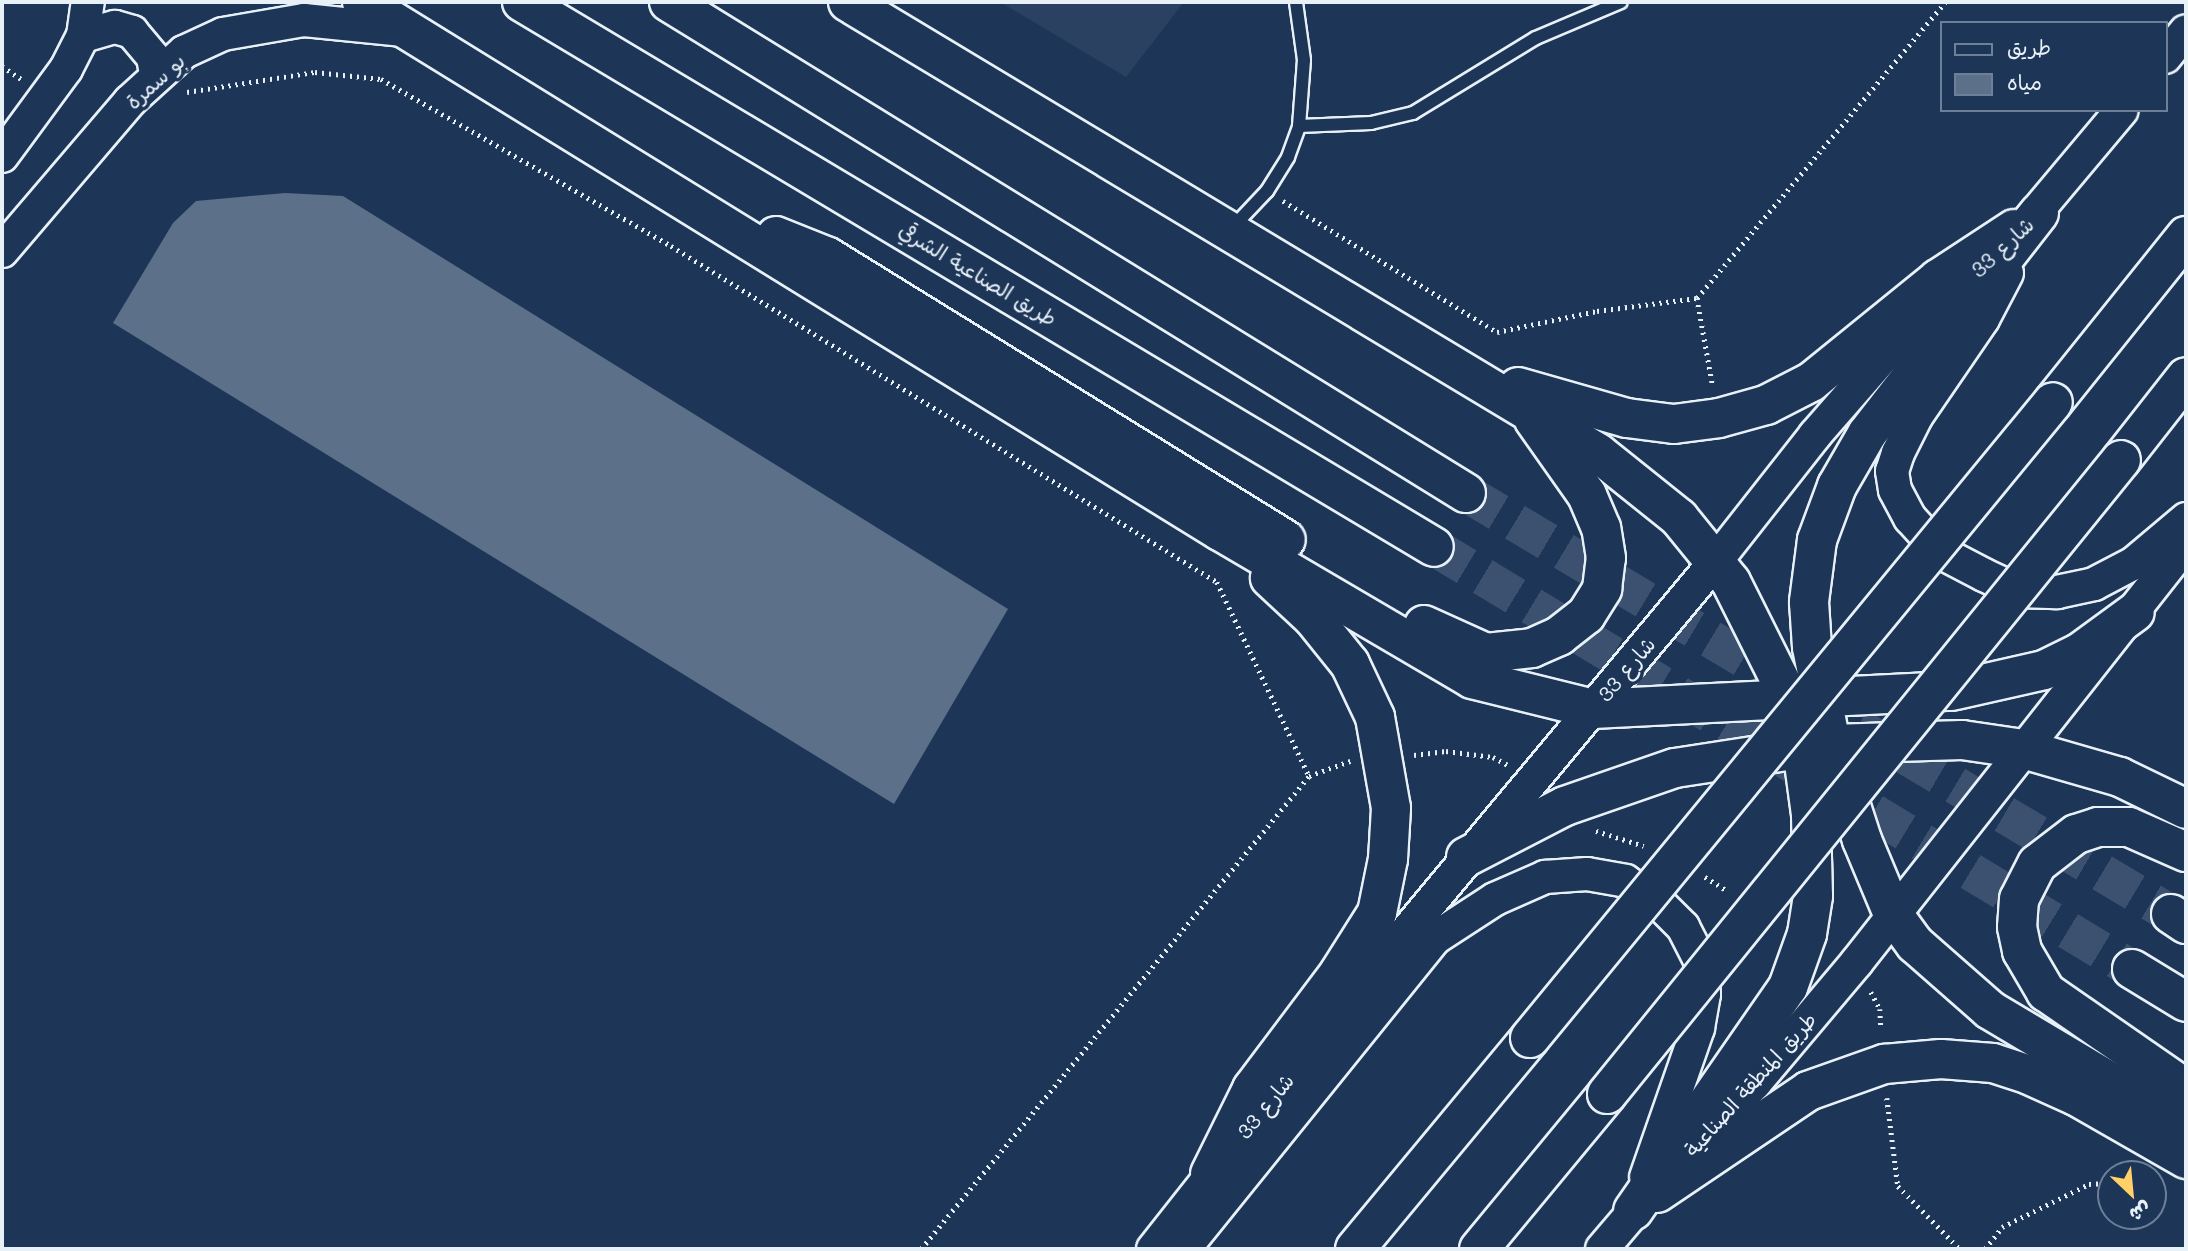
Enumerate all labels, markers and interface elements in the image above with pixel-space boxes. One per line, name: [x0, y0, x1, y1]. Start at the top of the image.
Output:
legend: [1940, 21, 2167, 112]
text: طريق: [2007, 33, 2051, 60]
street label: بو سمرة: [120, 48, 190, 114]
text: مياه: [2007, 68, 2042, 95]
street label: شارع 33: [1965, 212, 2039, 282]
street label: طريق الصناعية الشرقي: [894, 217, 1062, 331]
street label: شارع 33: [1592, 631, 1660, 707]
street label: طريق المنطقة الصناعية: [1679, 1007, 1821, 1161]
street label: شارع 33: [1231, 1068, 1299, 1144]
north arrow: [2097, 1160, 2167, 1230]
text: ش: [2126, 1197, 2155, 1228]

